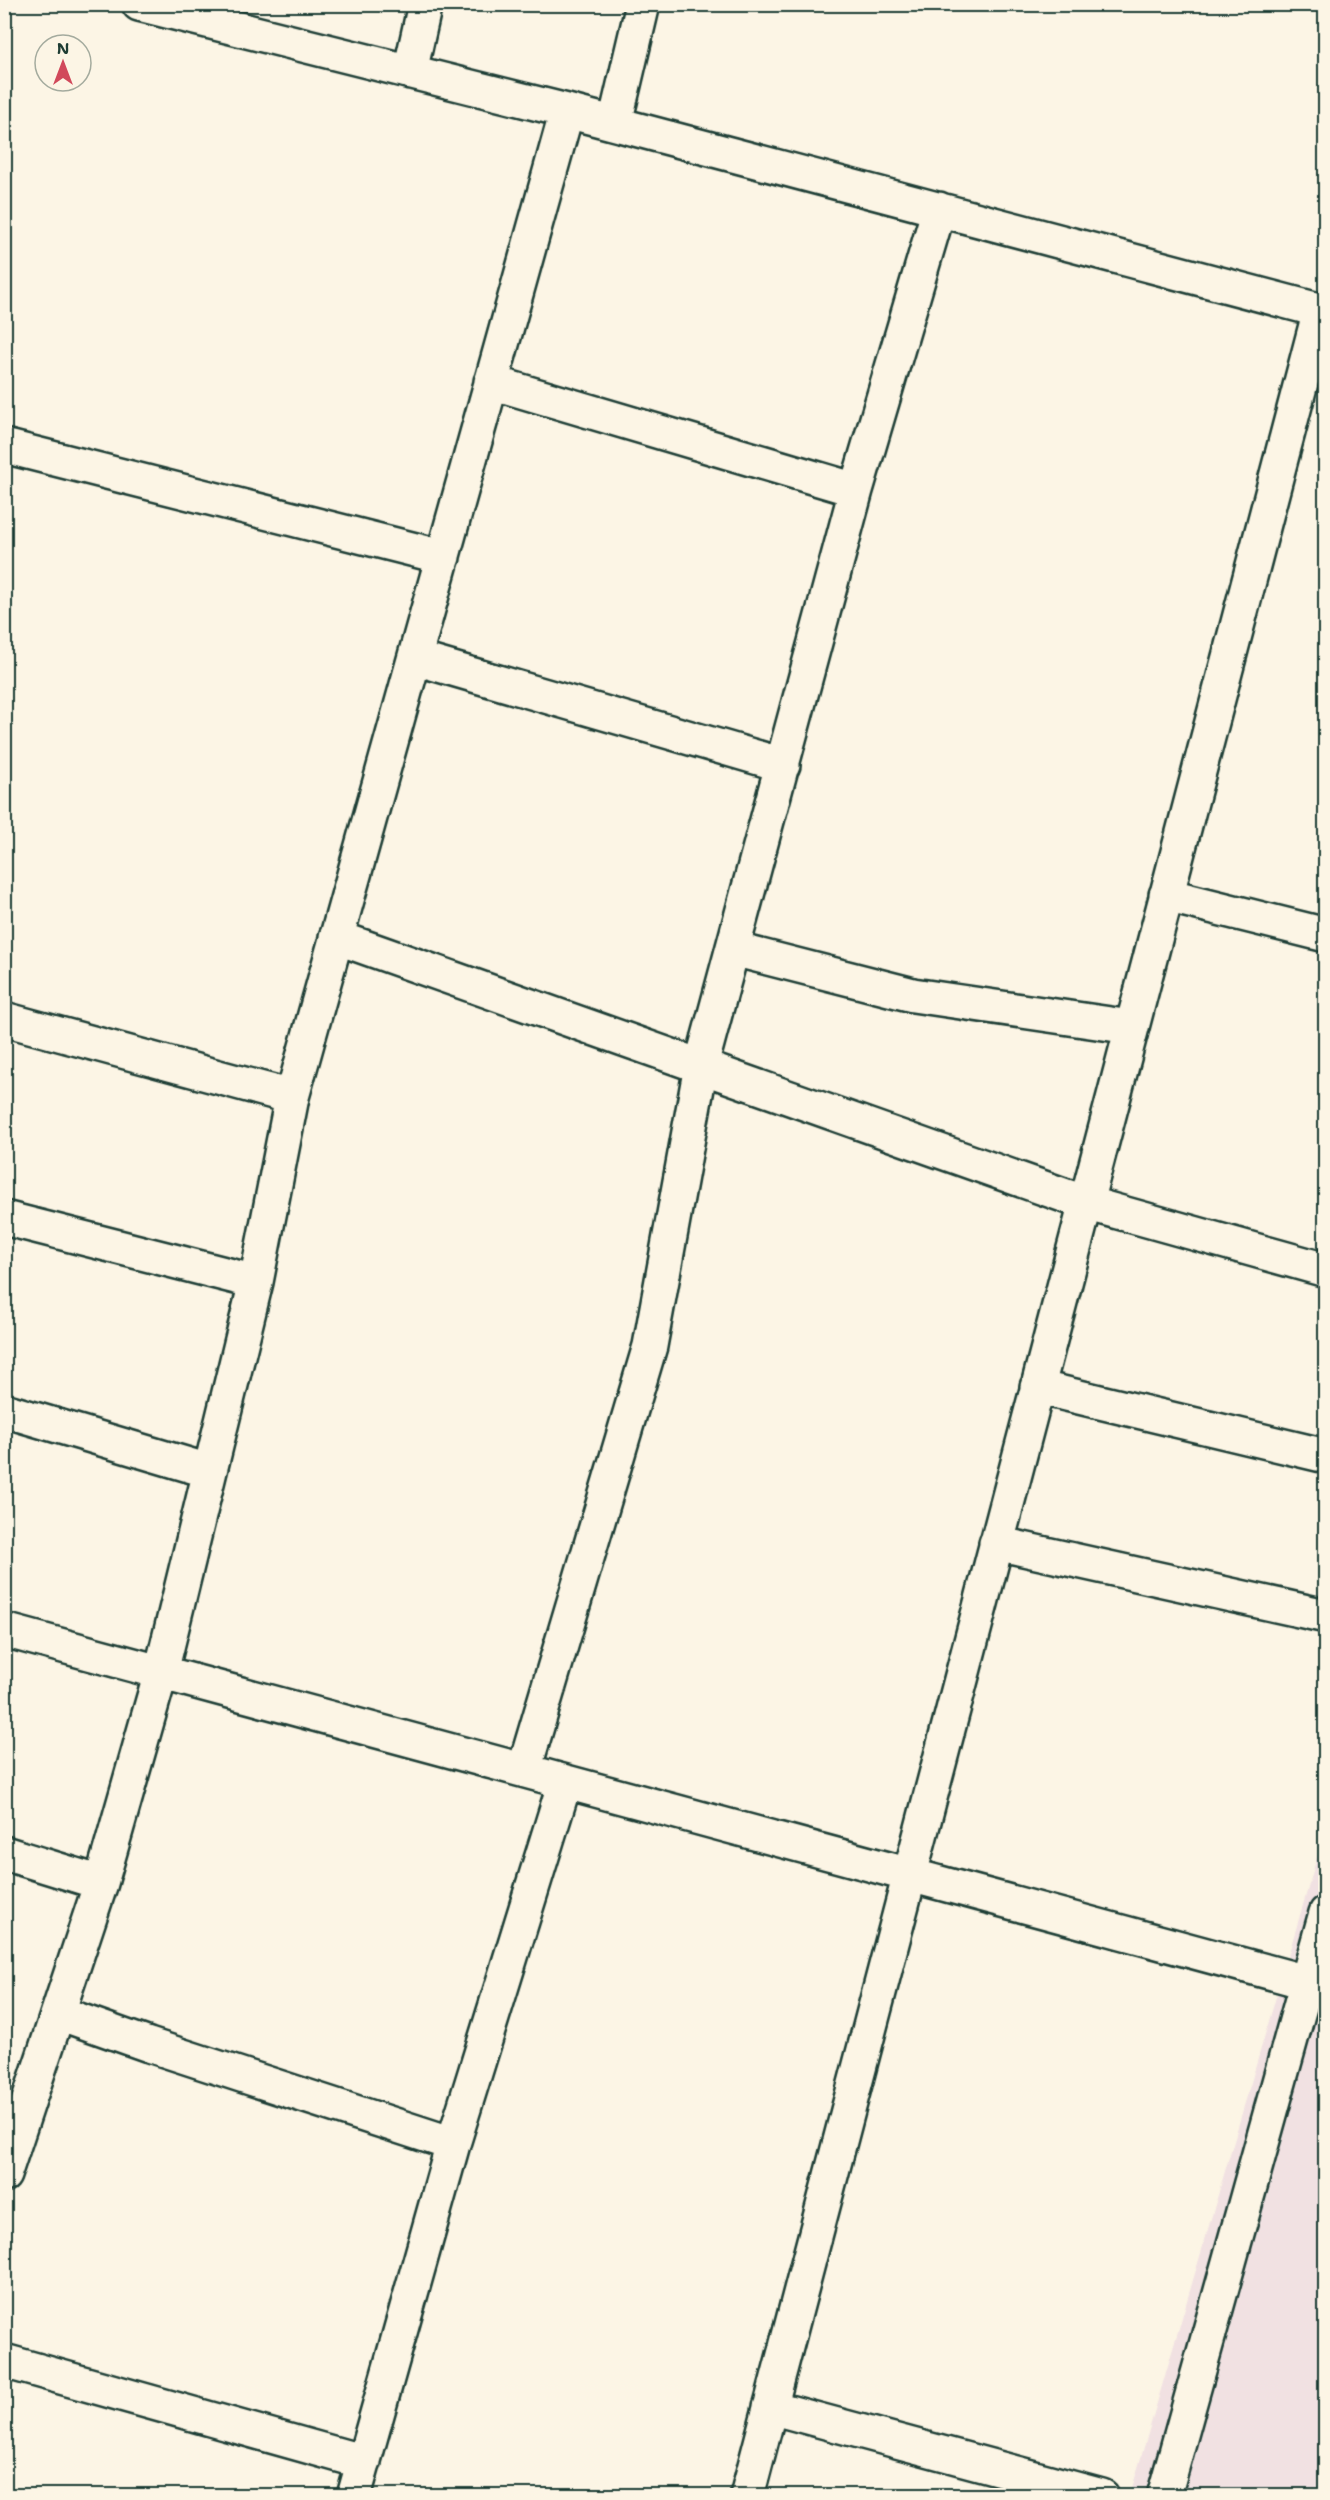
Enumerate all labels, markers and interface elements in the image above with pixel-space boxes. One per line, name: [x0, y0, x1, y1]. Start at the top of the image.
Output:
north arrow: [33, 33, 93, 93]
text: N: [57, 38, 69, 59]

